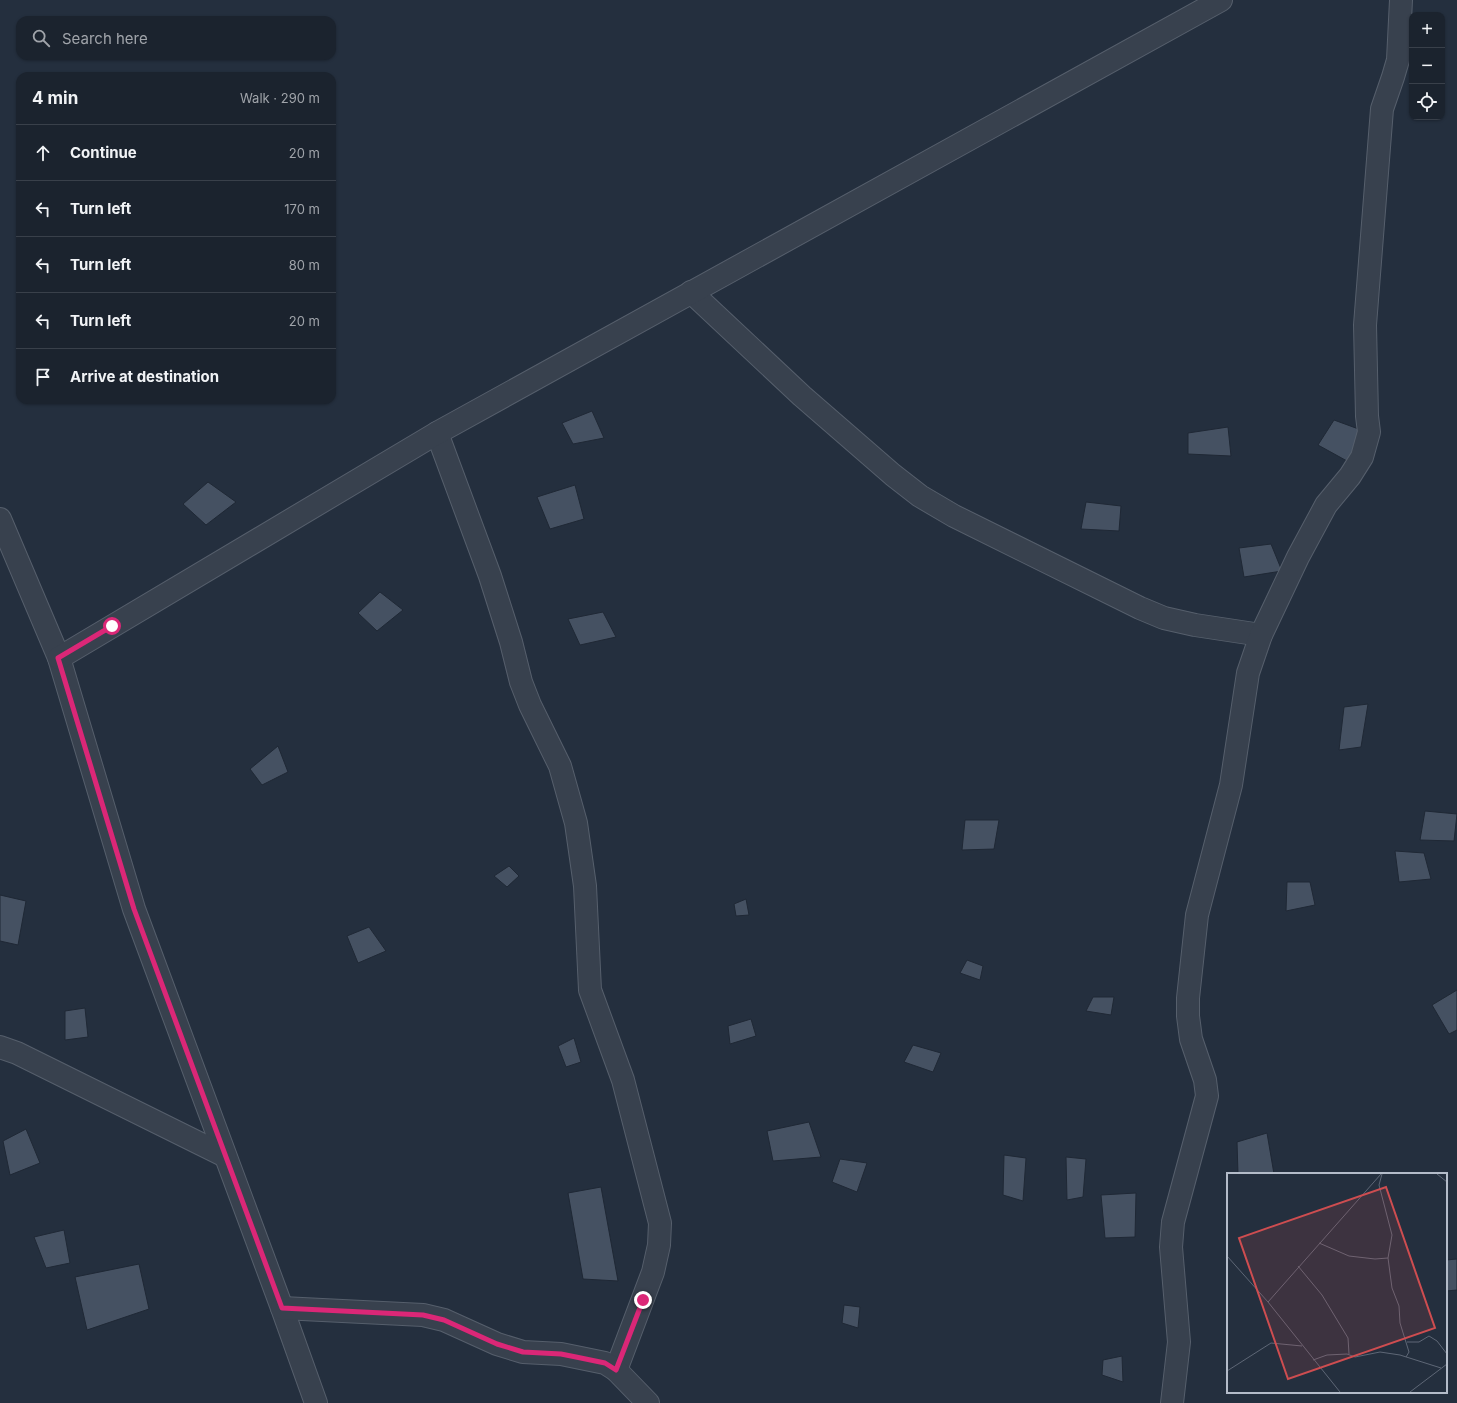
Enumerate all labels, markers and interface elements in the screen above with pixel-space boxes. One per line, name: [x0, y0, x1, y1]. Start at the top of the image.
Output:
map controls: [1409, 12, 1445, 120]
button: +: [1409, 12, 1445, 48]
search box: [16, 16, 336, 60]
icon: search: [30, 27, 52, 49]
text: Search here: [62, 29, 148, 48]
button: −: [1409, 48, 1445, 84]
button: locate: [1409, 84, 1445, 120]
text: 4 min: [32, 88, 78, 108]
text: Walk · 290 m: [240, 90, 320, 106]
icon: ahead: [32, 142, 54, 164]
text: Continue: [70, 143, 137, 162]
text: 20 m: [289, 145, 320, 161]
icon: left: [32, 198, 54, 220]
text: Turn left: [70, 199, 131, 218]
text: 170 m: [284, 201, 320, 217]
icon: left: [32, 254, 54, 276]
text: Turn left: [70, 255, 131, 274]
text: 80 m: [289, 257, 320, 273]
icon: left: [32, 310, 54, 332]
text: Turn left: [70, 311, 131, 330]
text: 20 m: [289, 313, 320, 329]
icon: arrive: [32, 366, 54, 388]
text: Arrive at destination: [70, 367, 219, 386]
route start: [103, 617, 121, 635]
inset map: [1227, 1173, 1447, 1393]
route end: [634, 1291, 652, 1309]

